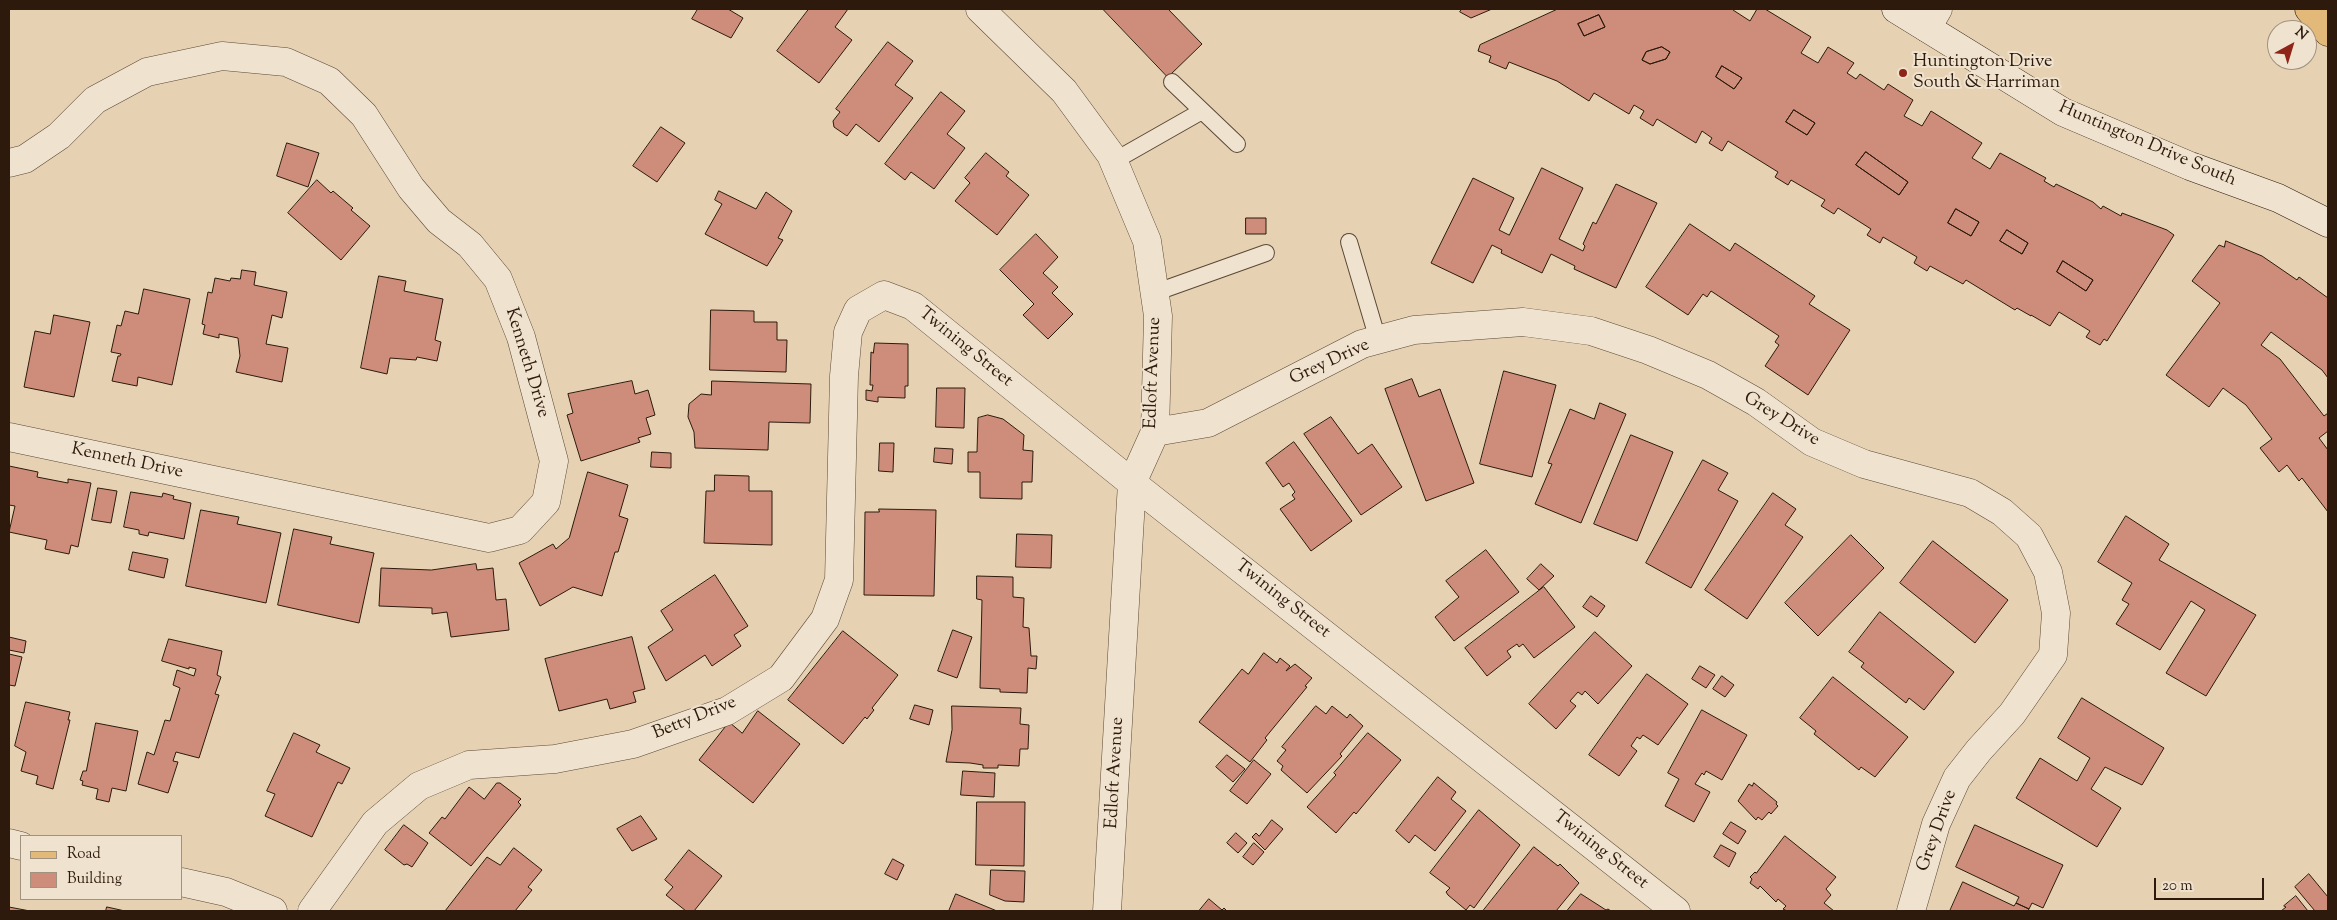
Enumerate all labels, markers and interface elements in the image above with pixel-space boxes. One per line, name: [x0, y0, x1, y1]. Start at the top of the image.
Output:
north arrow: [2267, 20, 2317, 70]
text: N: [2290, 23, 2311, 45]
place label: Huntington Drive South & Harriman: [1913, 52, 2060, 94]
marker: Huntington Drive South & Harriman: [1897, 67, 1909, 79]
street label: Huntington Drive South: [2055, 98, 2239, 192]
street label: Twining Street: [914, 303, 1016, 393]
street label: Kenneth Drive: [499, 305, 553, 421]
street label: Edloft Avenue: [1141, 317, 1167, 429]
street label: Grey Drive: [1287, 335, 1373, 391]
street label: Grey Drive: [1739, 388, 1823, 452]
street label: Kenneth Drive: [69, 440, 185, 484]
street label: Twining Street: [1230, 556, 1334, 644]
street label: Betty Drive: [650, 692, 740, 746]
street label: Edloft Avenue: [1102, 716, 1130, 830]
street label: Grey Drive: [1913, 787, 1963, 875]
street label: Twining Street: [1548, 807, 1652, 895]
legend: [20, 835, 182, 900]
text: Road: [67, 844, 101, 865]
scale bar: [2157, 868, 2267, 900]
text: Building: [67, 869, 122, 890]
text: 20 m: [2162, 876, 2193, 897]

